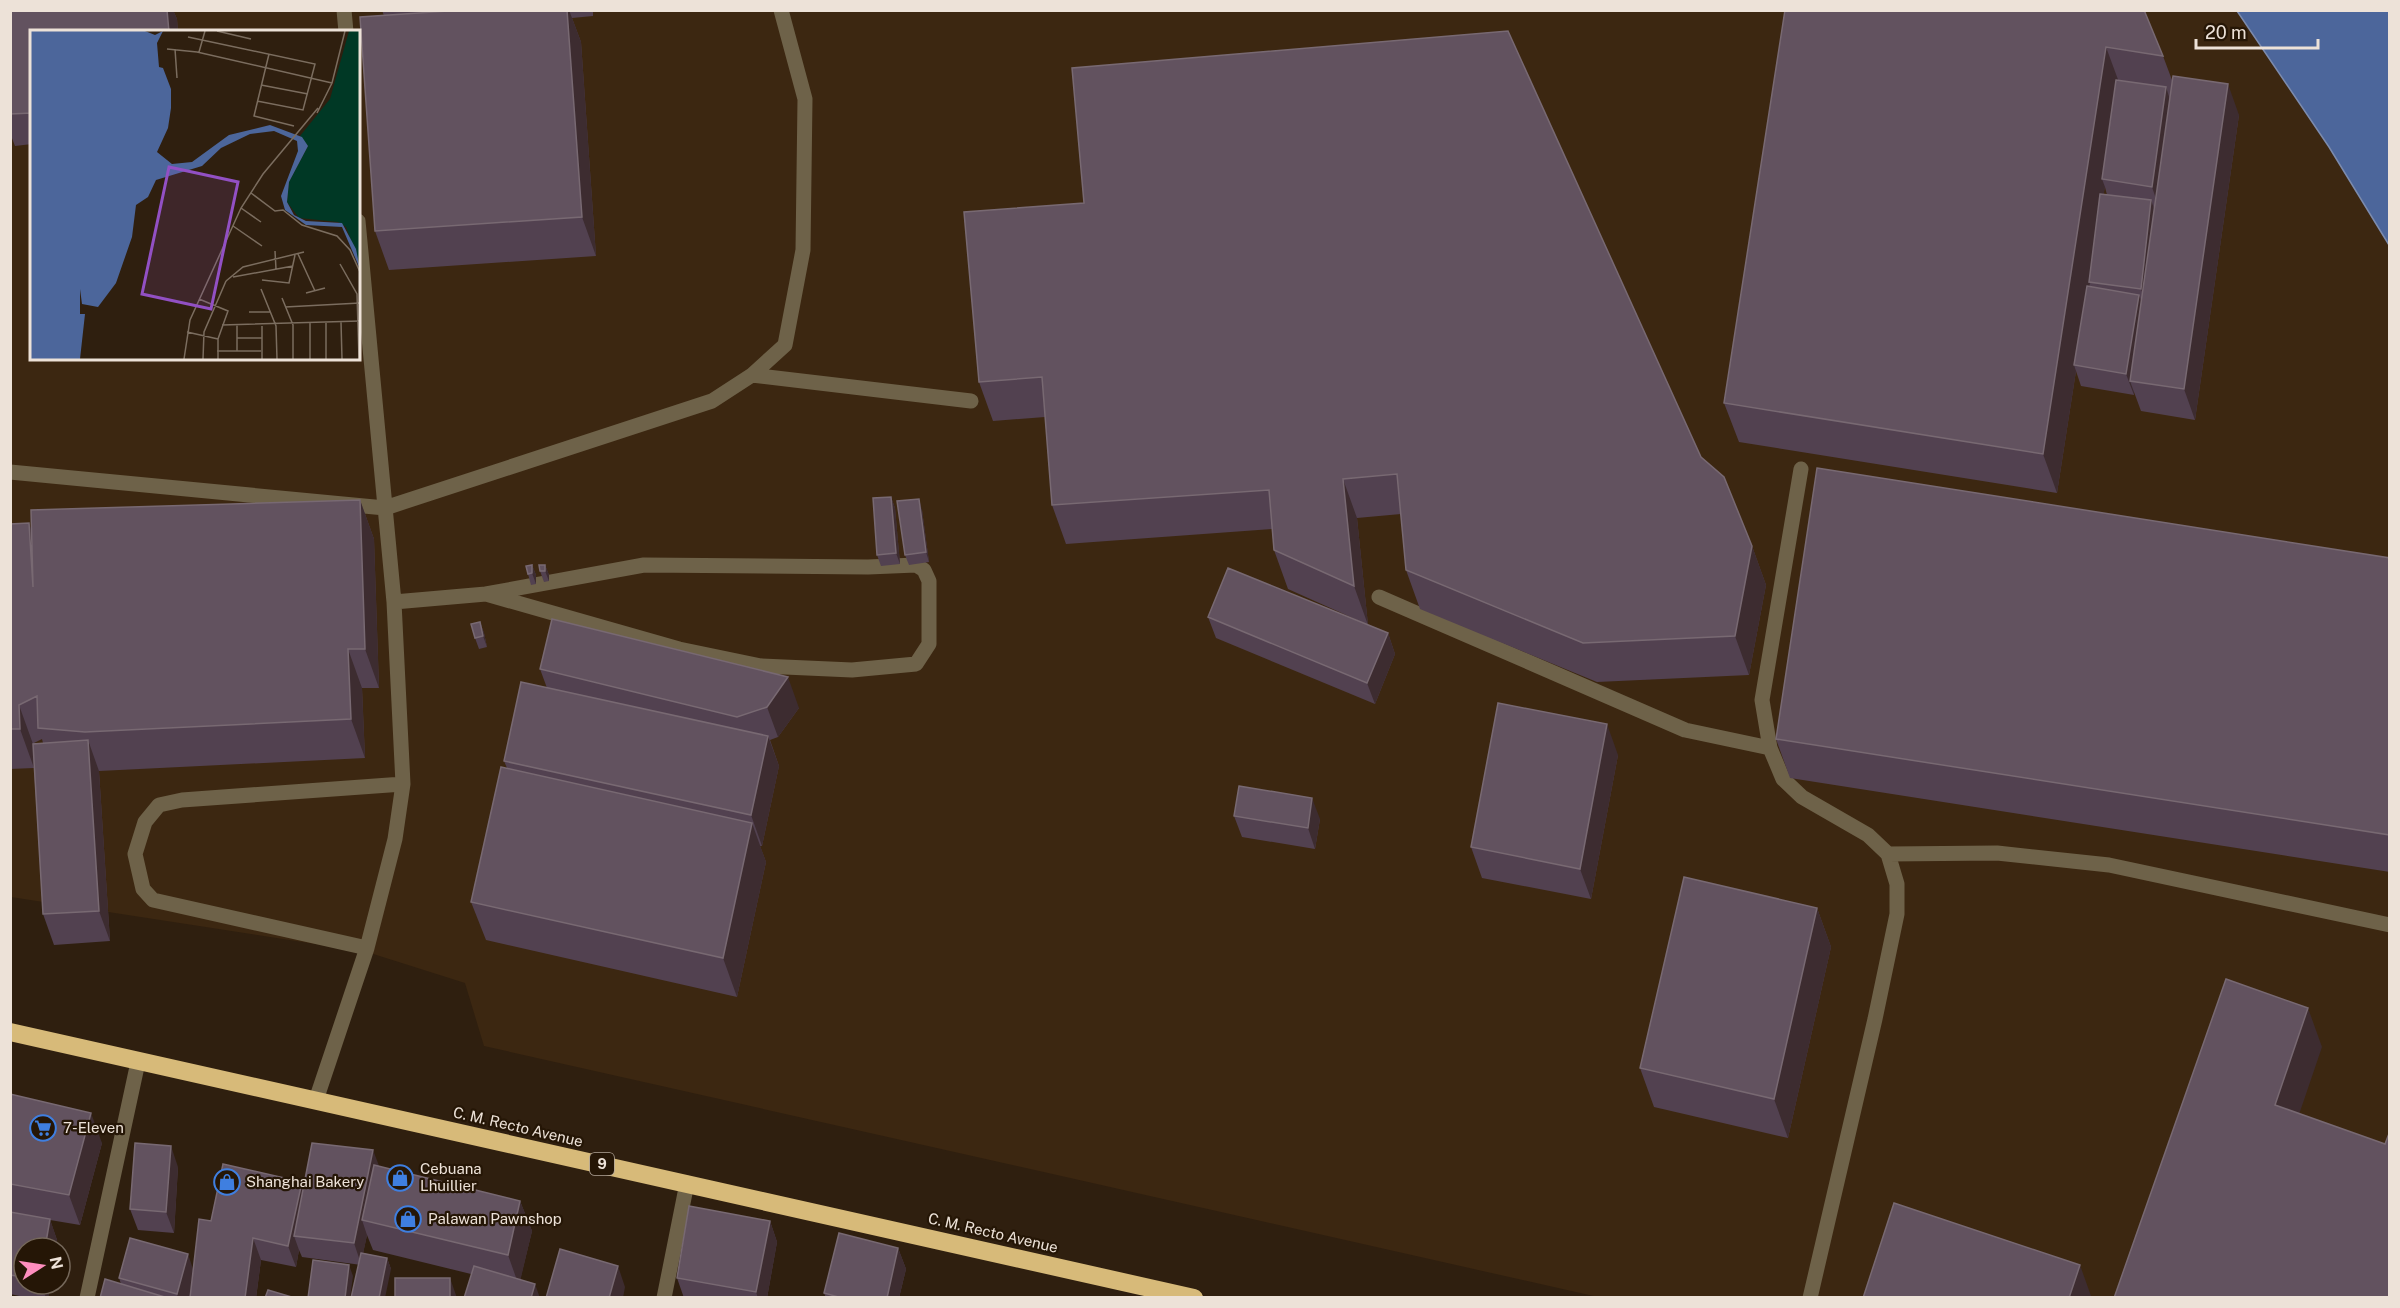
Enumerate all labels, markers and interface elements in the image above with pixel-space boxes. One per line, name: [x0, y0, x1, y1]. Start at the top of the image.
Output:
scale bar: [2196, 12, 2318, 50]
text: 20 m: [2205, 22, 2247, 43]
inset map: [30, 30, 360, 360]
street label: C. M. Recto Avenue: [452, 1103, 585, 1150]
supermarket icon: 7-Eleven: [28, 1113, 58, 1143]
place label: 7-Eleven: [63, 1119, 124, 1136]
road number: 9: [590, 1153, 614, 1175]
place label: Cebuana Lhuillier: [420, 1160, 482, 1194]
shop icon: Cebuana Lhuillier: [385, 1163, 415, 1193]
shop icon: Shanghai Bakery: [212, 1167, 242, 1197]
place label: Shanghai Bakery: [246, 1173, 364, 1190]
shop icon: Palawan Pawnshop: [393, 1204, 423, 1234]
street label: C. M. Recto Avenue: [927, 1209, 1060, 1256]
place label: Palawan Pawnshop: [428, 1210, 562, 1227]
north arrow: [12, 1236, 72, 1296]
text: N: [46, 1255, 67, 1271]

